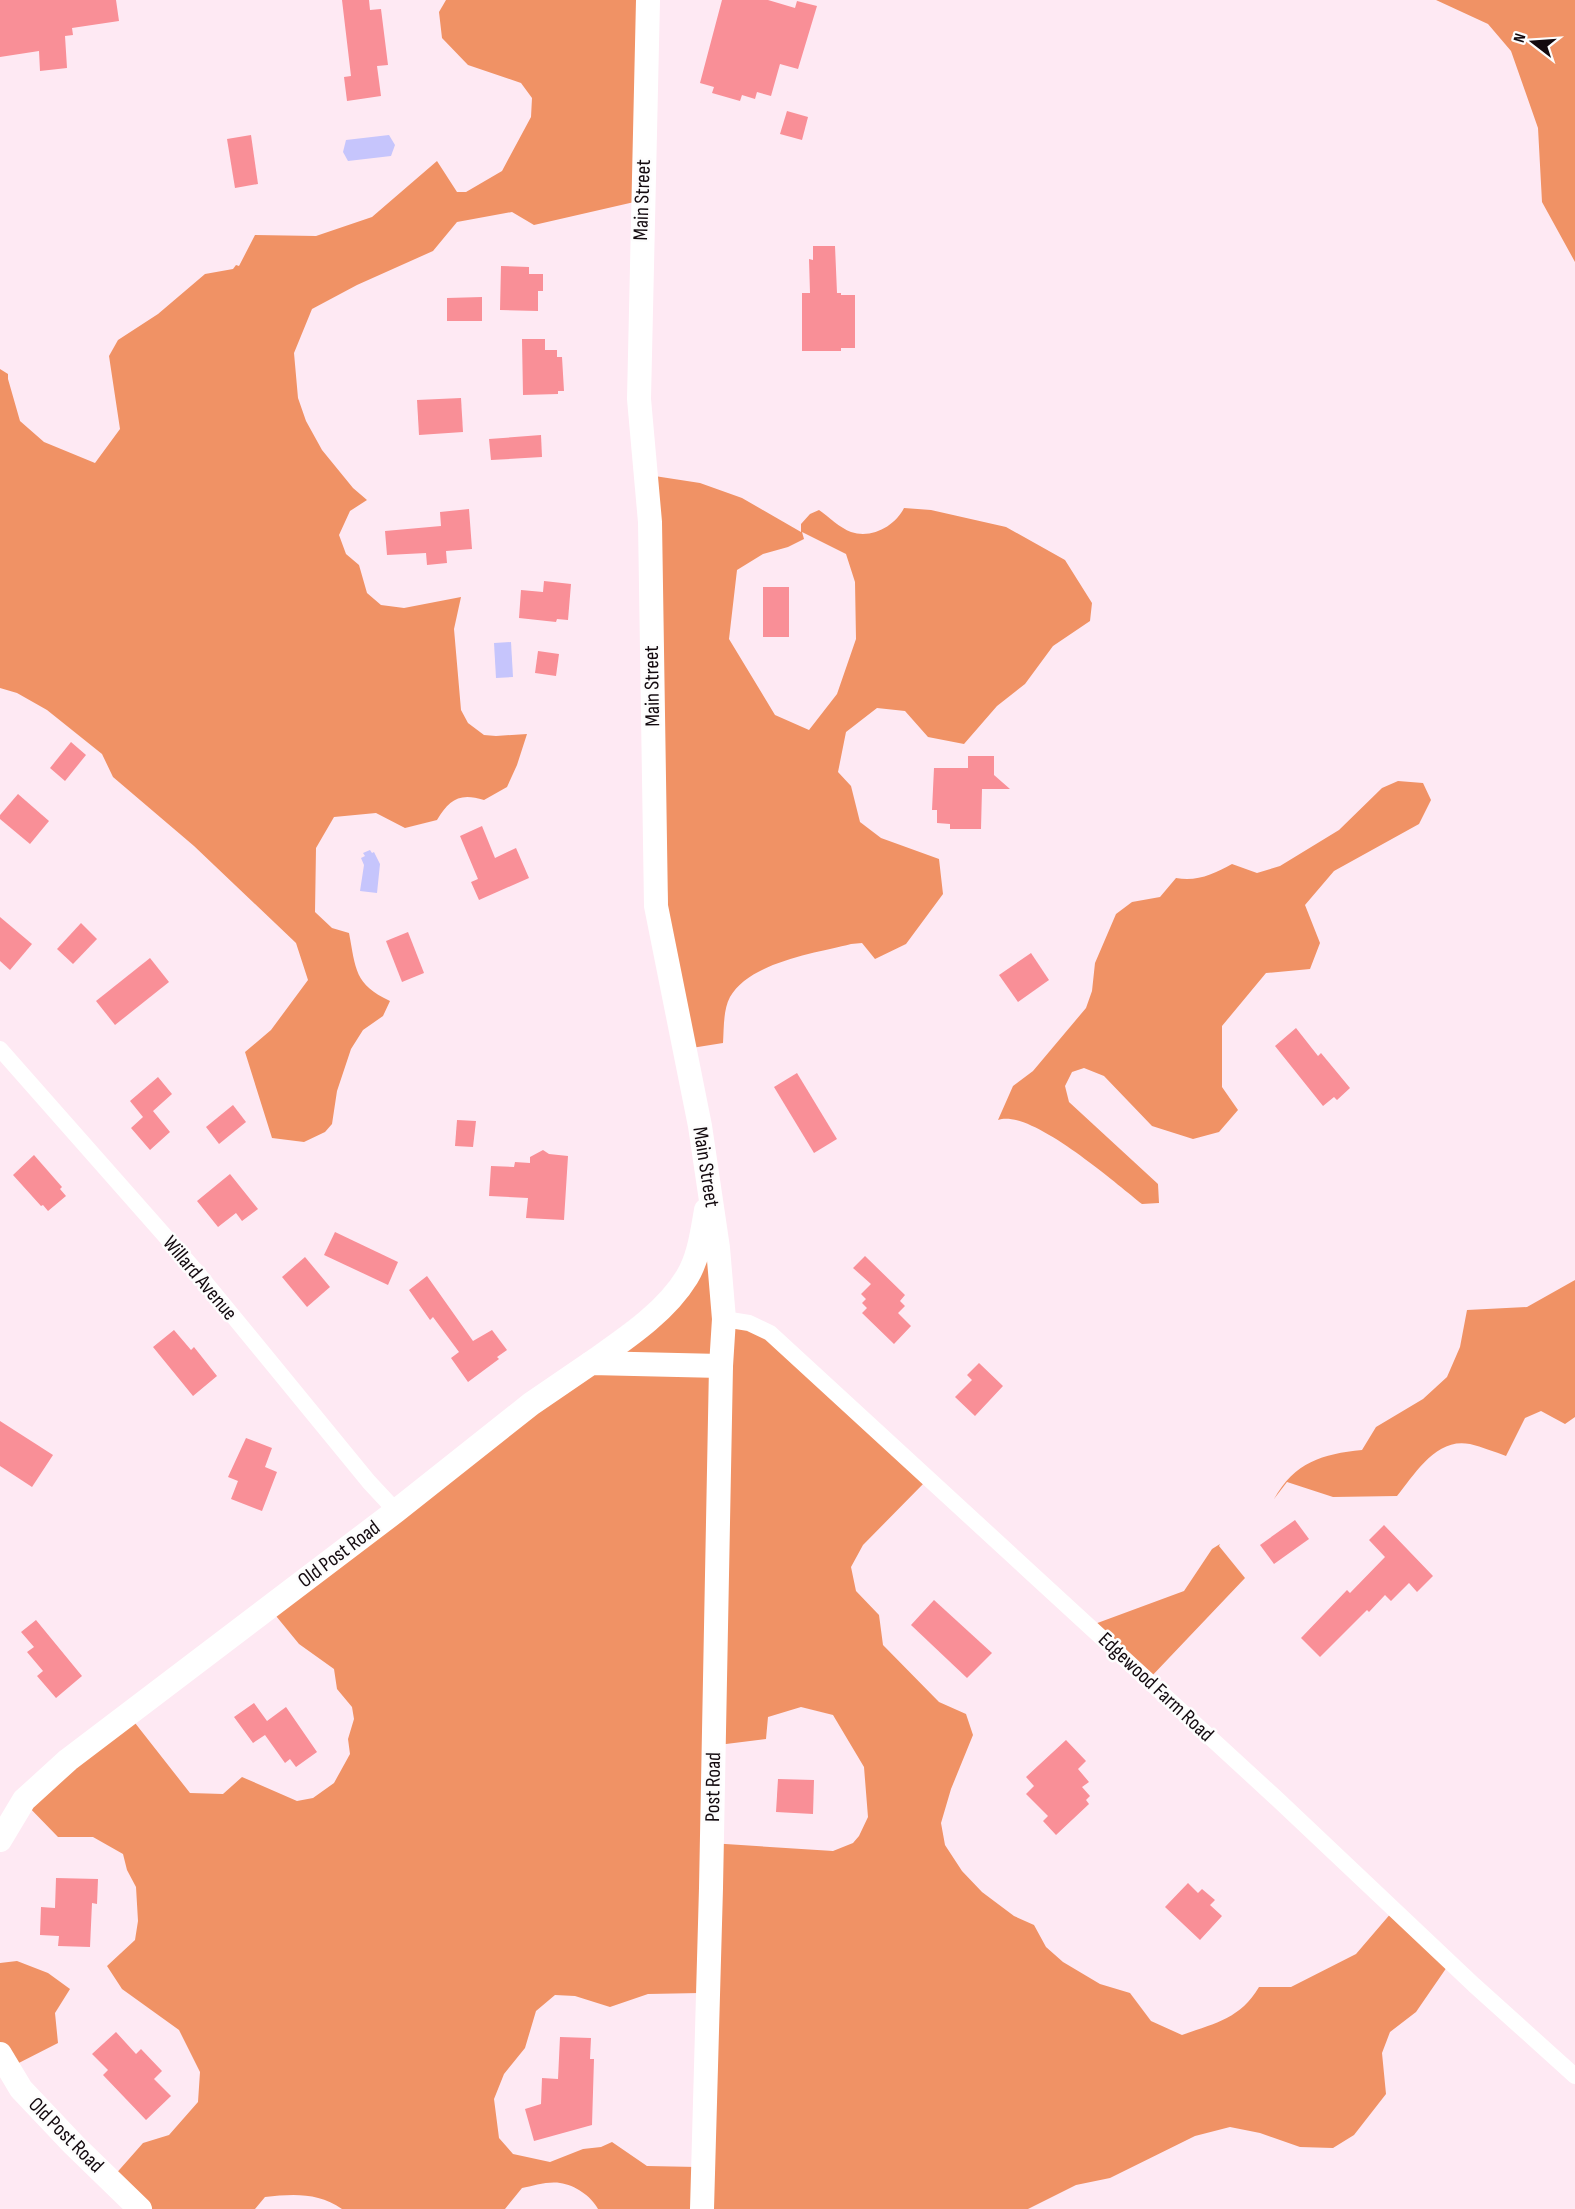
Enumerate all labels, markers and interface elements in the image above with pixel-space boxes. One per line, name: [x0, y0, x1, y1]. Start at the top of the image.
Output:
north arrow: [1503, 12, 1563, 72]
text: N: [1510, 31, 1530, 45]
street label: Main Street: [628, 159, 656, 241]
street label: Main Street: [639, 645, 665, 727]
street label: Main Street: [687, 1125, 725, 1209]
street label: Willard Avenue: [157, 1231, 243, 1325]
street label: Old Post Road: [293, 1515, 385, 1593]
street label: Edgewood Farm Road: [1093, 1627, 1219, 1747]
street label: Post Road: [700, 1752, 726, 1822]
street label: Old Post Road: [23, 2092, 109, 2178]

